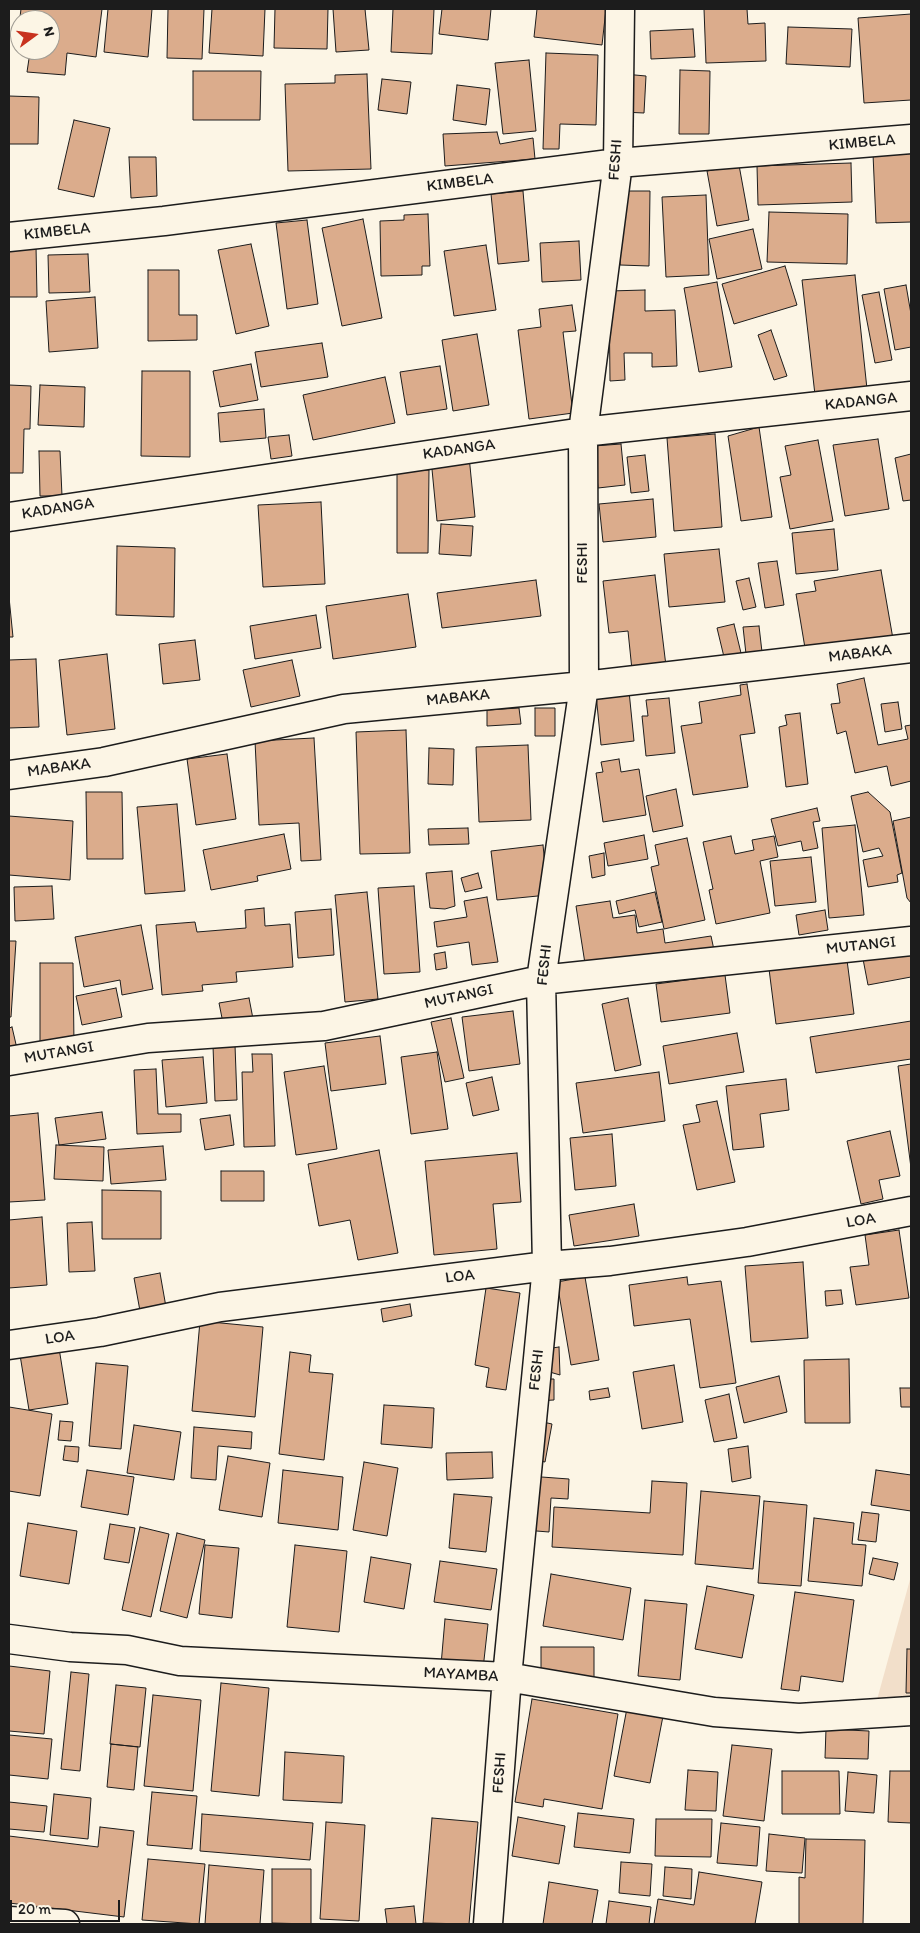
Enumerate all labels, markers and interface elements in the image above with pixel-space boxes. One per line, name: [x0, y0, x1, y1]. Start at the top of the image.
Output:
north arrow: [10, 10, 60, 60]
text: N: [40, 25, 58, 38]
street label: KIMBELA: [828, 131, 896, 155]
street label: FESHI: [605, 139, 627, 181]
street label: KIMBELA: [426, 169, 494, 197]
street label: KIMBELA: [23, 219, 91, 245]
street label: KADANGA: [824, 389, 898, 415]
street label: KADANGA: [422, 435, 496, 465]
street label: KADANGA: [20, 494, 96, 524]
street label: FESHI: [573, 542, 593, 584]
street label: MABAKA: [827, 641, 893, 667]
street label: MABAKA: [425, 685, 491, 711]
street label: MABAKA: [26, 754, 92, 782]
street label: MUTANGI: [825, 933, 897, 959]
street label: FESHI: [533, 943, 557, 987]
street label: MUTANGI: [423, 980, 495, 1014]
street label: MUTANGI: [23, 1037, 95, 1069]
street label: LOA: [845, 1209, 877, 1233]
street label: LOA: [444, 1266, 476, 1288]
street label: LOA: [44, 1326, 76, 1350]
street label: FESHI: [525, 1348, 549, 1392]
street label: MAYAMBA: [423, 1663, 499, 1687]
street label: FESHI: [489, 1752, 511, 1794]
scale bar: [12, 1890, 122, 1922]
text: 20 m: [18, 1900, 51, 1918]

